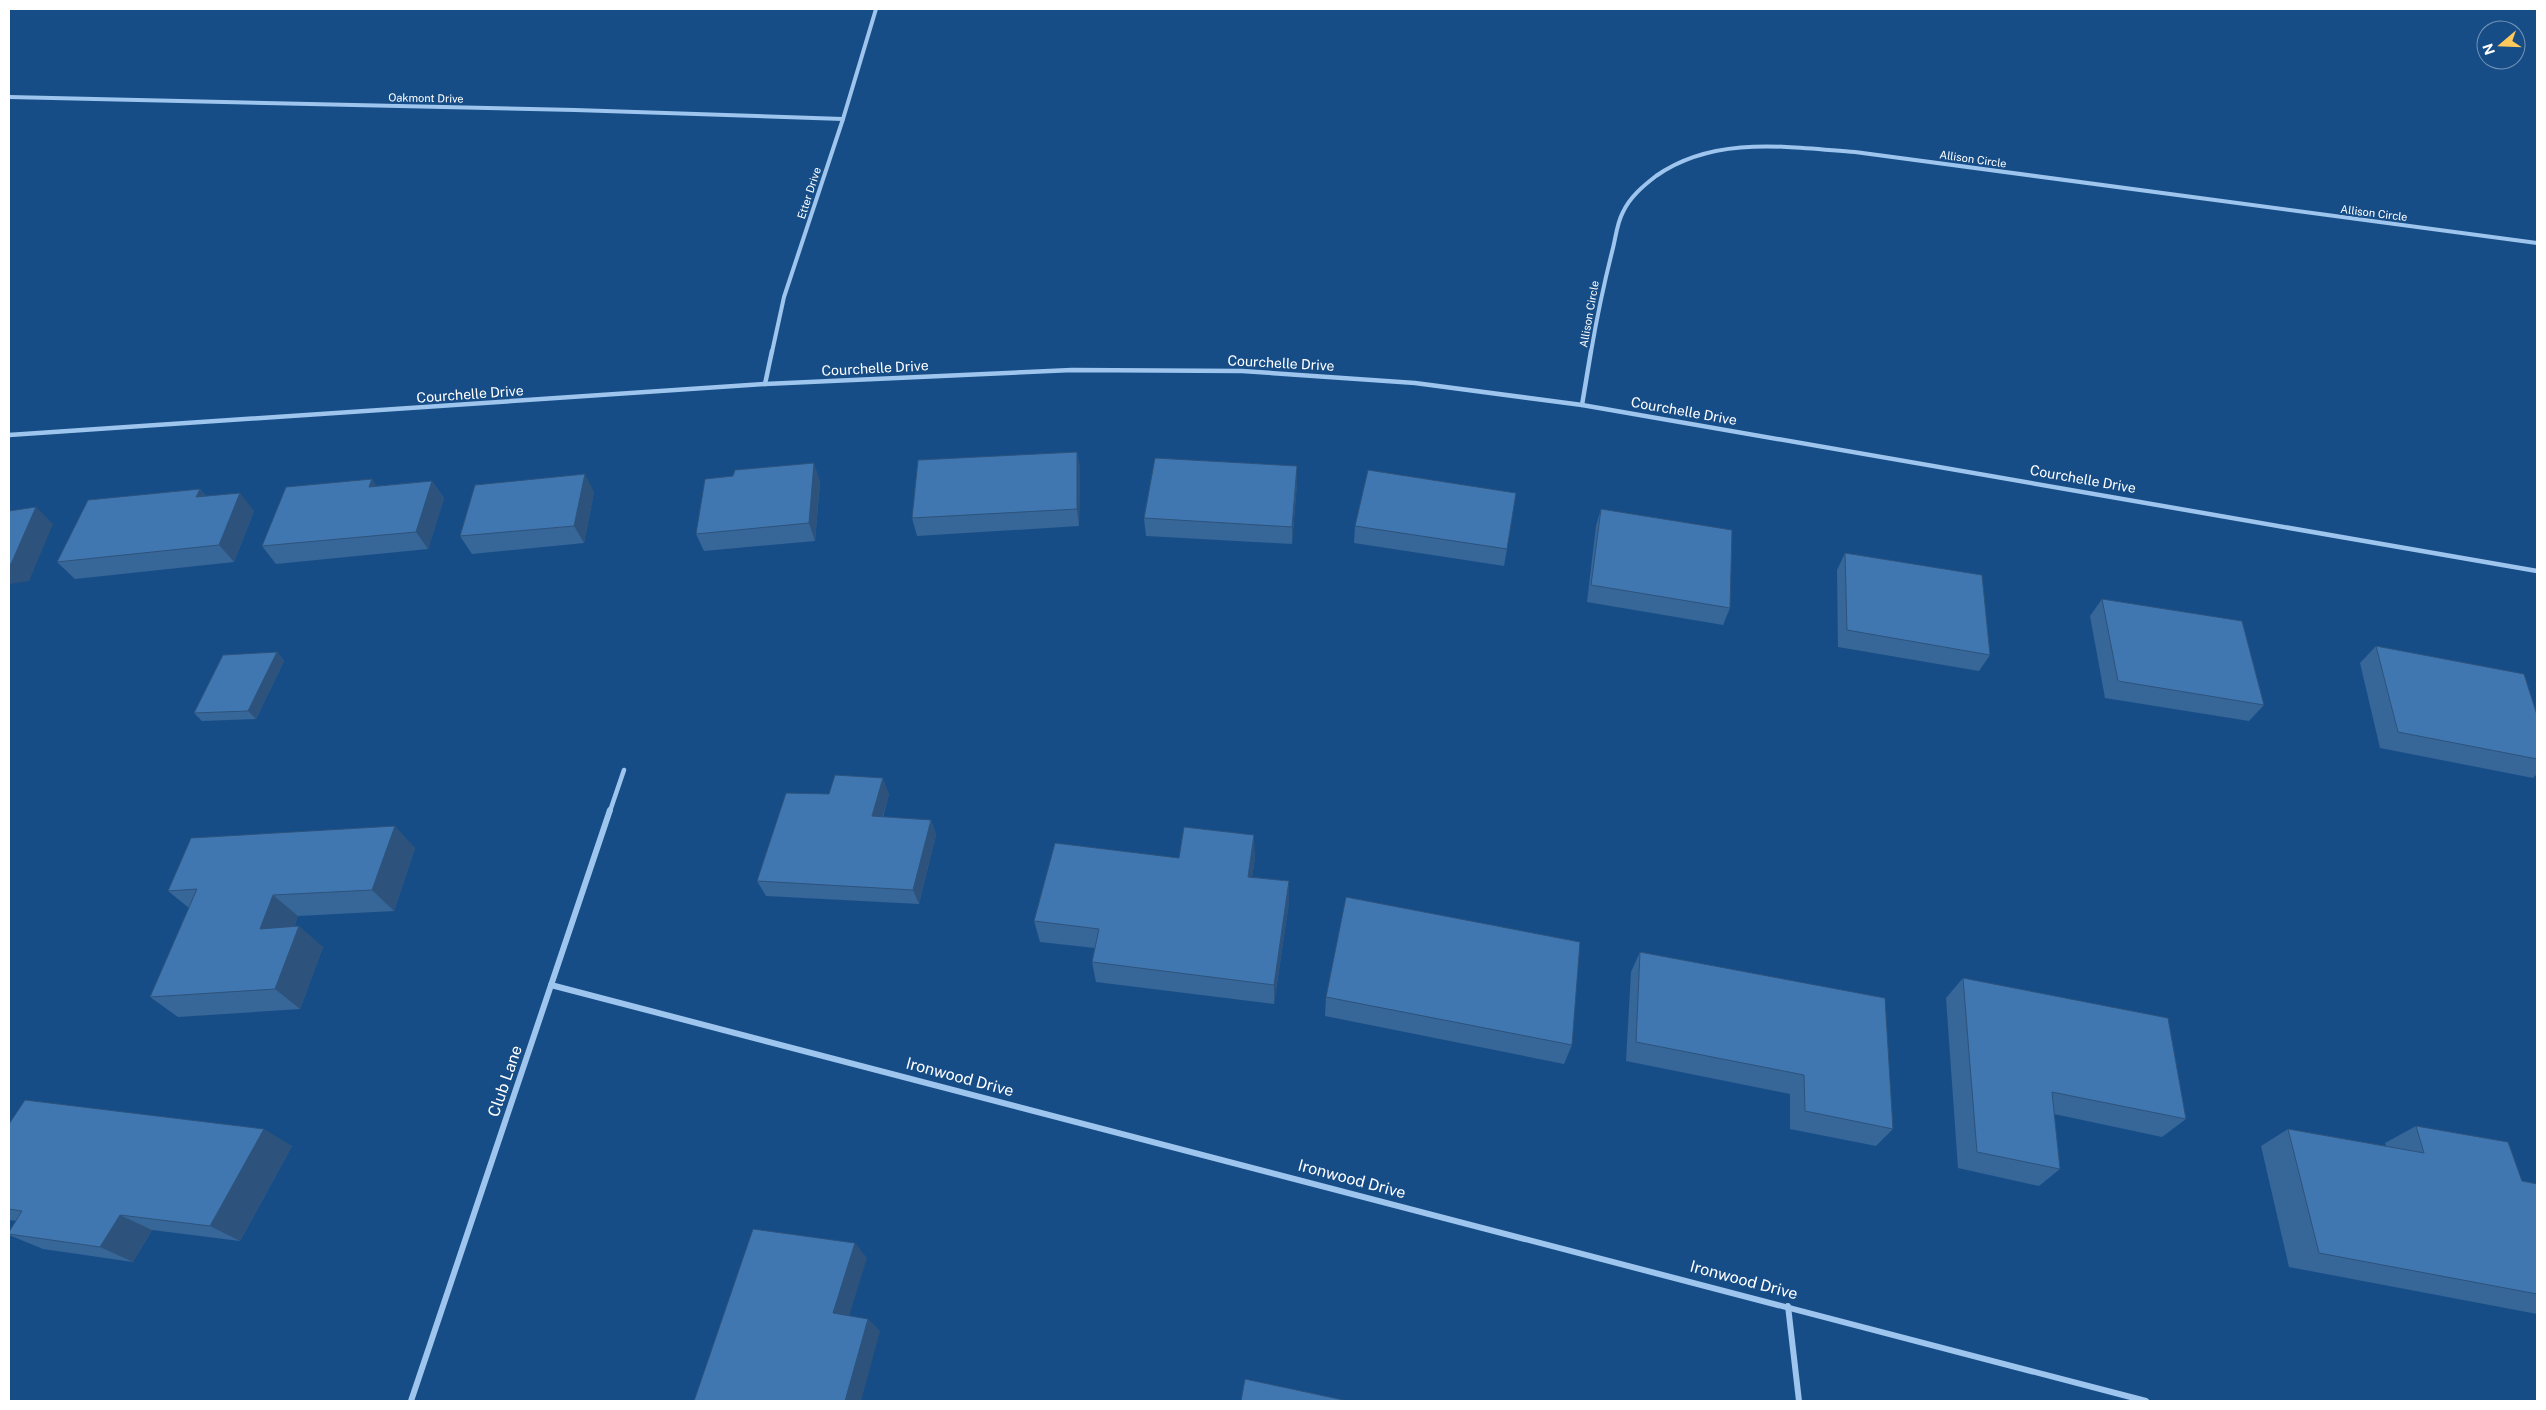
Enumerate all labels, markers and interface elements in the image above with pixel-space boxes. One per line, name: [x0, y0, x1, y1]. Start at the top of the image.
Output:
north arrow: [2476, 20, 2526, 70]
text: N: [2479, 41, 2498, 57]
street label: Oakmont Drive: [388, 91, 464, 105]
street label: Allison Circle: [1939, 148, 2007, 170]
street label: Etter Drive: [795, 166, 823, 220]
street label: Allison Circle: [2340, 203, 2408, 223]
street label: Allison Circle: [1577, 280, 1601, 348]
street label: Courchelle Drive: [1227, 352, 1335, 374]
street label: Courchelle Drive: [821, 357, 929, 379]
street label: Courchelle Drive: [416, 382, 524, 406]
street label: Courchelle Drive: [1630, 394, 1738, 428]
street label: Courchelle Drive: [2029, 462, 2137, 496]
street label: Club Lane: [484, 1043, 526, 1119]
street label: Ironwood Drive: [904, 1053, 1016, 1101]
street label: Ironwood Drive: [1296, 1155, 1408, 1203]
street label: Ironwood Drive: [1688, 1256, 1800, 1304]

